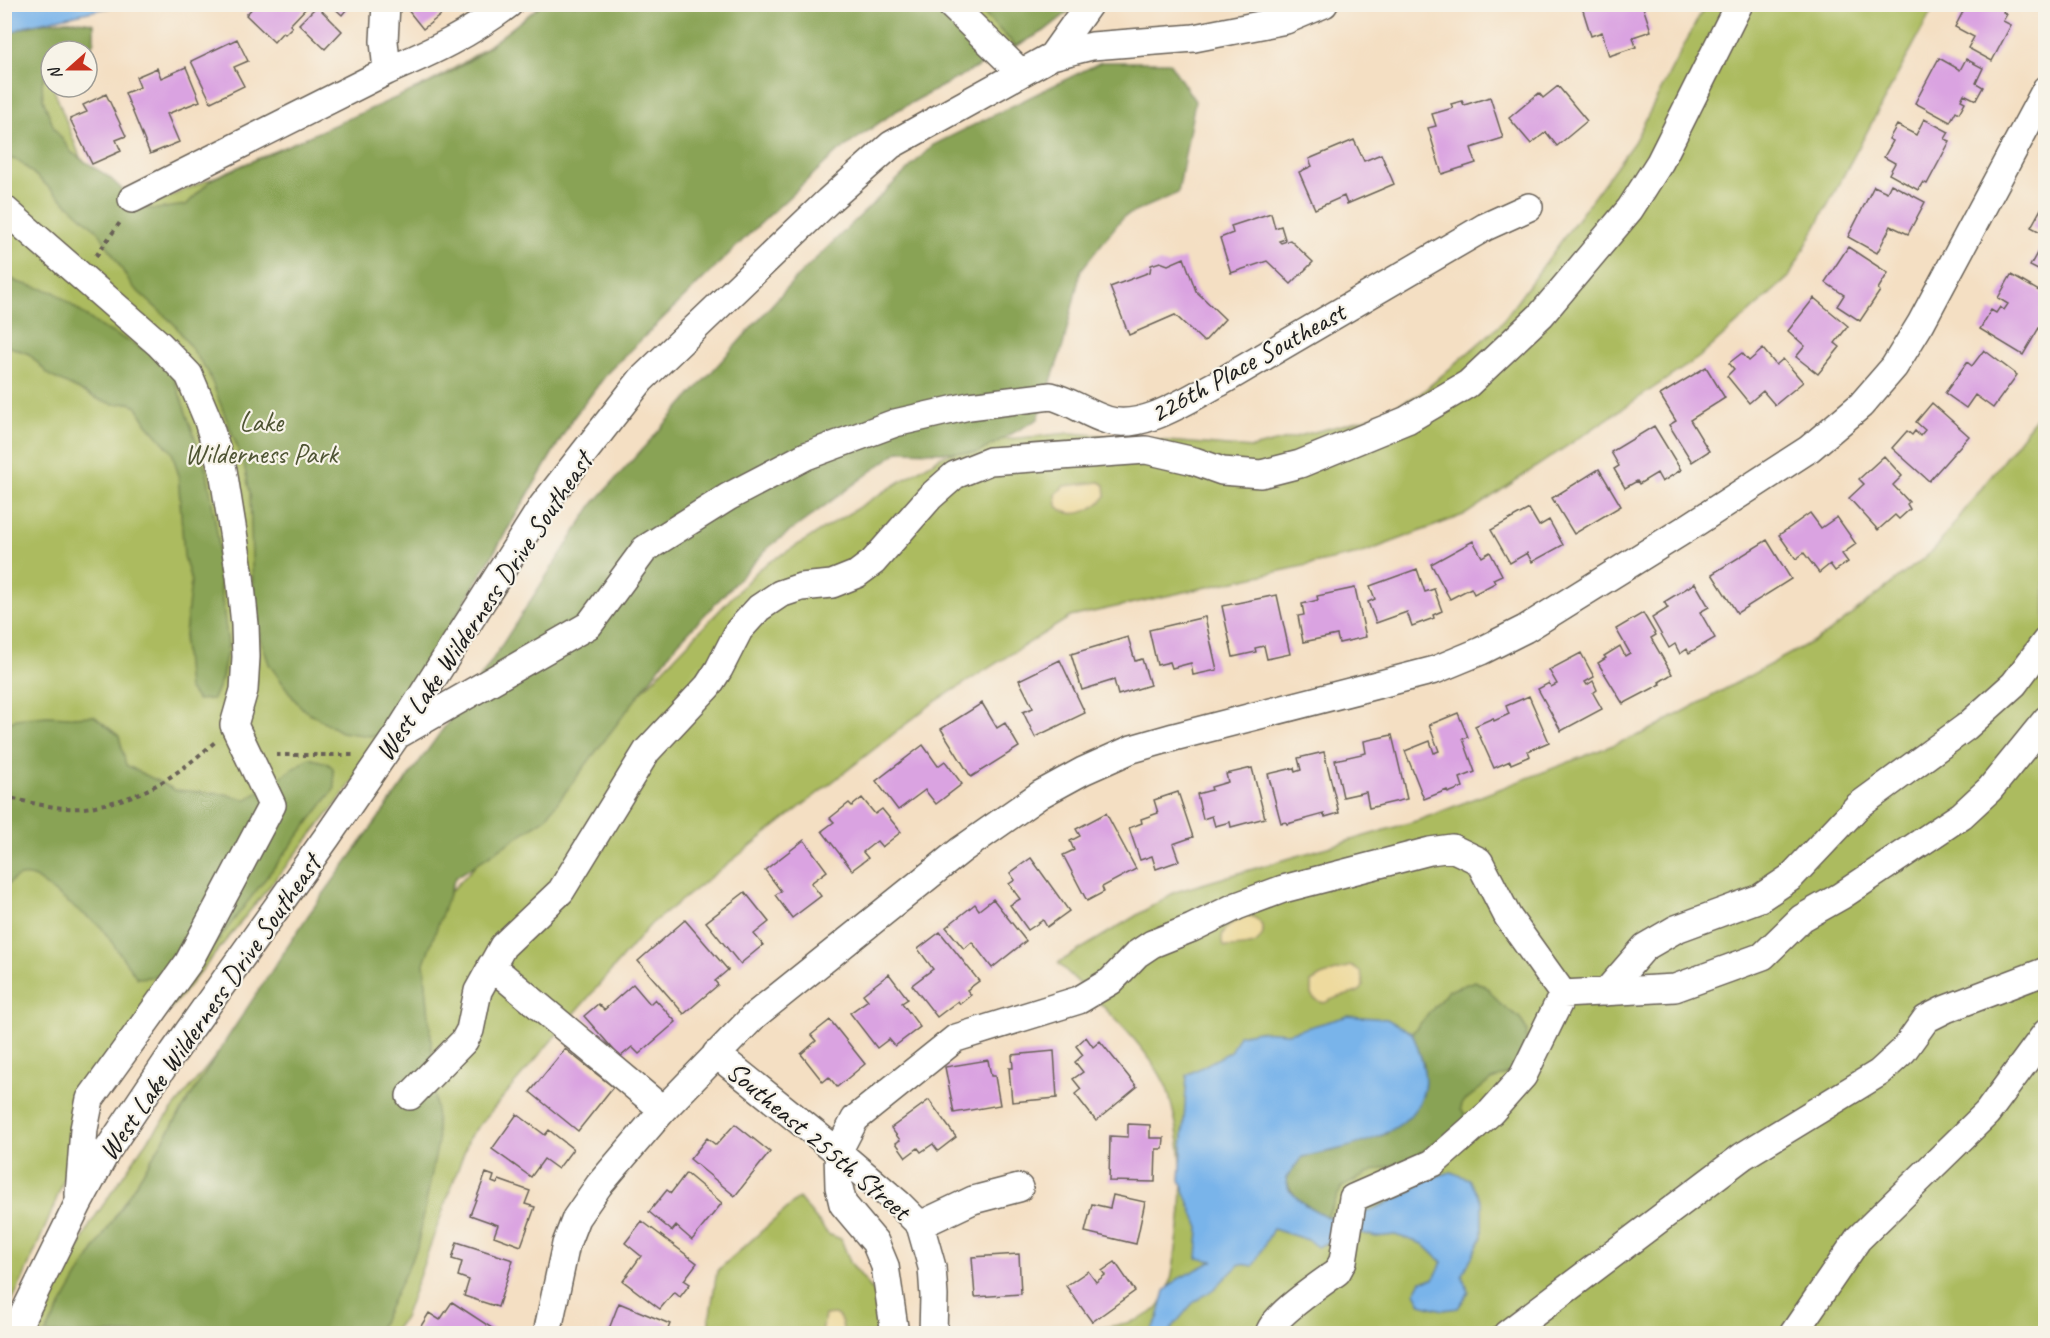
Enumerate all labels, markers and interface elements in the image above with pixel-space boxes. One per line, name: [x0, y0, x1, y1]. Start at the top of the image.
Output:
north arrow: [39, 39, 99, 99]
text: N: [44, 63, 67, 82]
street label: 226th Place Southeast: [1144, 293, 1353, 430]
park label: Lake Wilderness Park: [184, 404, 339, 471]
street label: West Lake Wilderness Drive Southeast: [367, 442, 602, 767]
street label: West Lake Wilderness Drive Southeast: [90, 845, 331, 1167]
street label: Southeast 255th Street: [720, 1053, 920, 1229]

